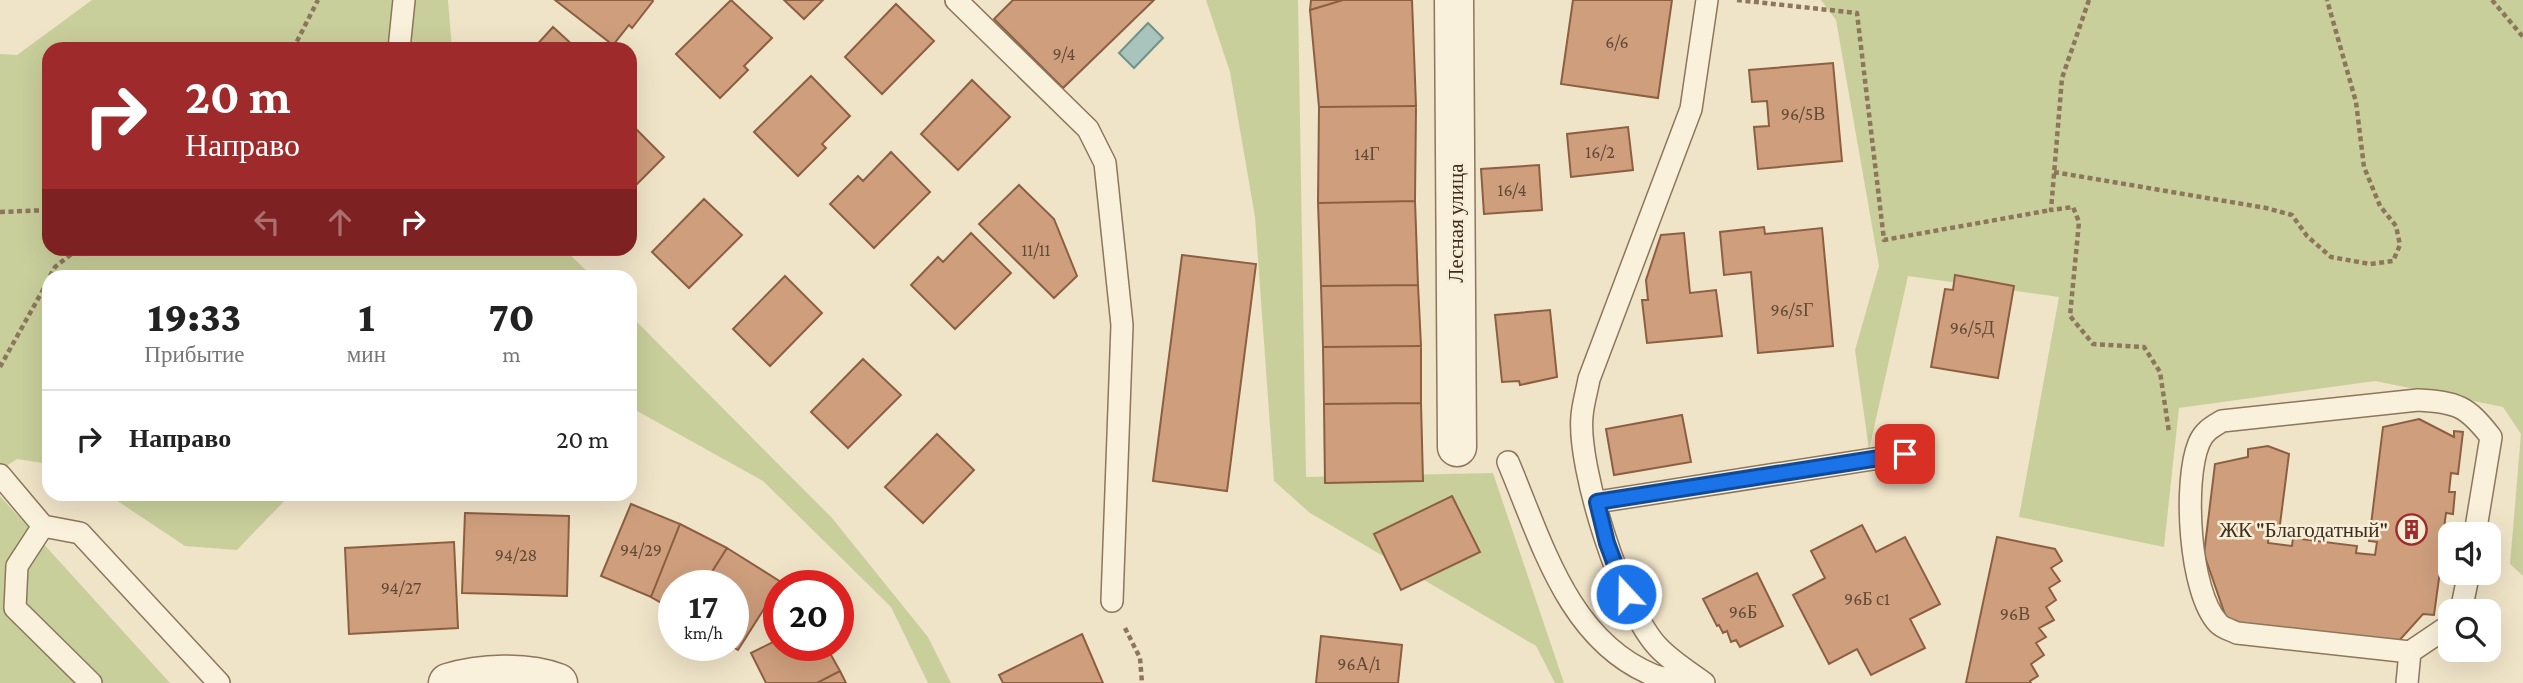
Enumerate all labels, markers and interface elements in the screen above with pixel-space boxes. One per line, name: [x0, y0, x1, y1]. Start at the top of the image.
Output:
house number: 6/6: [1605, 32, 1629, 52]
house number: 9/4: [1052, 44, 1076, 64]
text: 20 m: [185, 69, 291, 124]
icon: right: [70, 70, 161, 161]
house number: 96/5В: [1781, 104, 1825, 124]
text: Направо: [185, 127, 300, 163]
house number: 16/2: [1585, 142, 1615, 162]
house number: 14Г: [1354, 144, 1380, 164]
street label: Лесная улица: [1444, 163, 1468, 283]
house number: 16/4: [1497, 180, 1527, 200]
icon: left: [248, 203, 286, 241]
icon: ahead: [321, 203, 359, 241]
icon: right: [394, 203, 432, 241]
house number: 11/11: [1021, 240, 1051, 260]
text: 19:33: [148, 293, 241, 340]
text: 1: [358, 293, 375, 340]
text: 70: [488, 293, 535, 340]
house number: 96/5Г: [1771, 300, 1813, 320]
house number: 96/5Д: [1950, 318, 1994, 338]
text: Прибытие: [144, 341, 244, 367]
text: мин: [347, 341, 386, 367]
text: m: [502, 341, 521, 367]
icon: right: [70, 420, 108, 458]
text: Направо: [129, 424, 231, 453]
pin: [1875, 424, 1935, 484]
text: 20 m: [556, 425, 609, 454]
icon: arrive: [1886, 435, 1924, 473]
building icon: ЖК "Благодатный": [2394, 513, 2428, 547]
place label: ЖК "Благодатный": [2219, 518, 2388, 542]
map controls: [2438, 522, 2501, 662]
button: sound: [2438, 522, 2501, 585]
house number: 94/29: [620, 540, 662, 560]
house number: 94/28: [495, 545, 537, 565]
position arrow: [1589, 557, 1663, 631]
speed limit sign: 20: [763, 570, 854, 661]
house number: 94/27: [381, 578, 421, 598]
text: 17: [688, 587, 719, 626]
house number: 96Б с1: [1844, 589, 1890, 609]
button: search: [2438, 599, 2501, 662]
house number: 96Б: [1729, 602, 1757, 622]
house number: 96В: [2000, 604, 2030, 624]
text: km/h: [684, 623, 723, 643]
house number: 96А/1: [1337, 654, 1381, 674]

